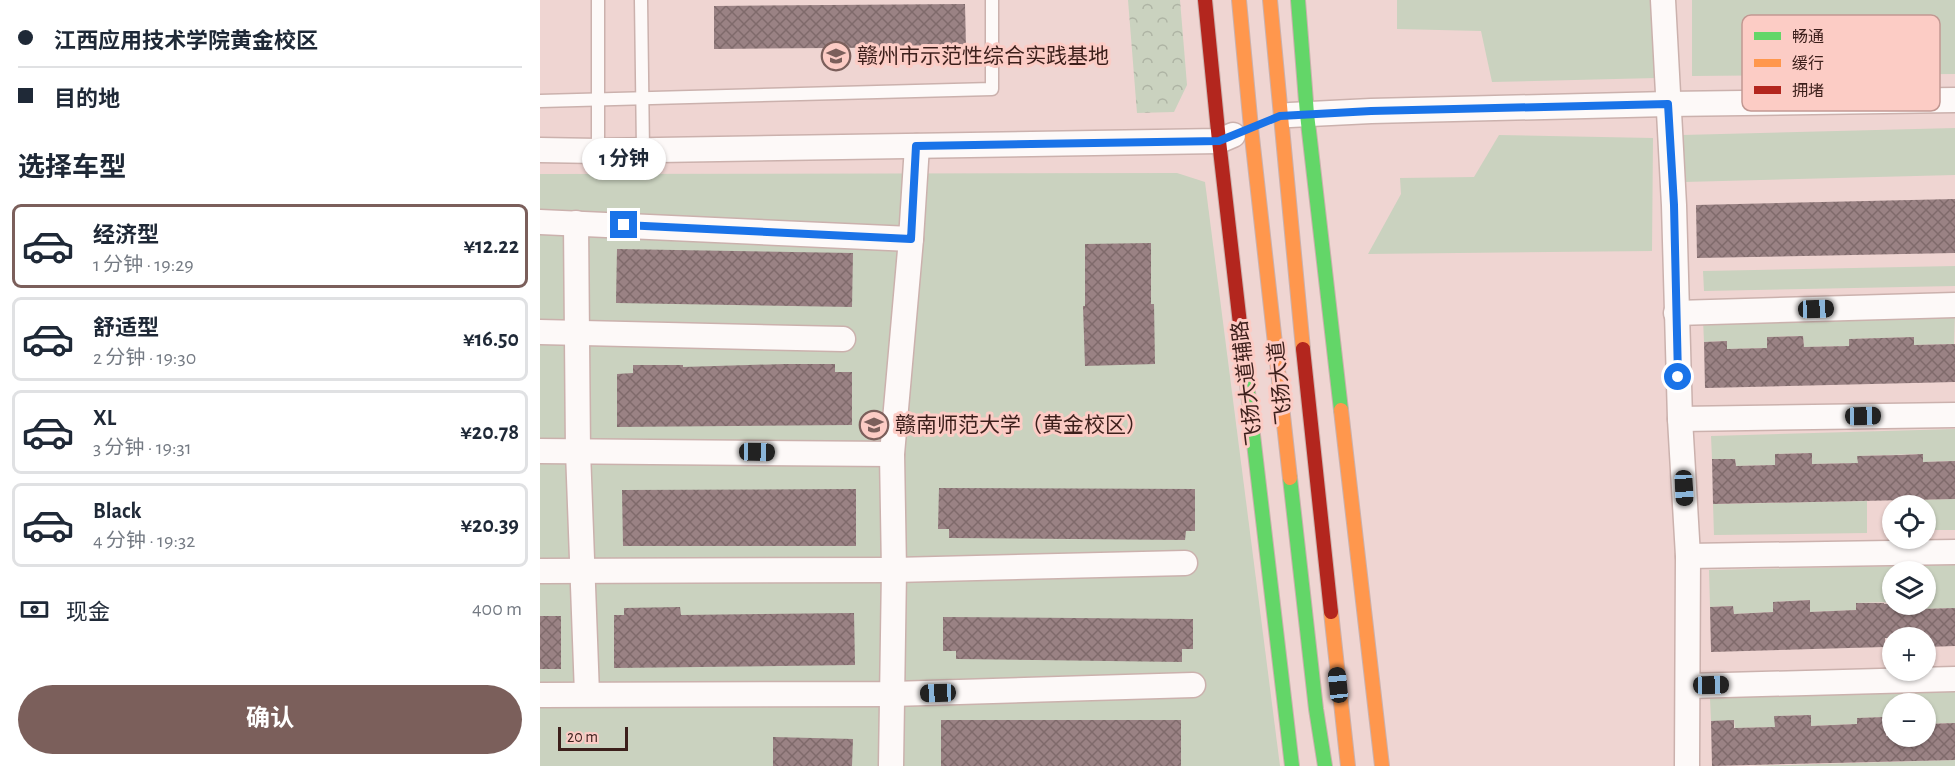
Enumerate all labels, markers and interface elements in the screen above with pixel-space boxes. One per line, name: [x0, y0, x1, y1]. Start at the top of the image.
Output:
legend: [1742, 15, 1940, 111]
text: 畅通: [1792, 28, 1824, 45]
text: 江西应用技术学院黄金校区: [54, 30, 318, 52]
school or university icon: 赣州市示范性综合实践基地: [820, 40, 852, 72]
place label: 赣州市示范性综合实践基地: [857, 45, 1109, 67]
text: 缓行: [1792, 55, 1824, 72]
text: 拥堵: [1792, 83, 1824, 99]
text: 目的地: [54, 88, 120, 110]
callout: 1 分钟: [582, 138, 666, 180]
text: 1 分钟: [599, 149, 649, 169]
text: 选择车型: [18, 154, 126, 181]
route end: [610, 211, 637, 238]
icon: car: [21, 219, 75, 273]
text: 经济型: [93, 224, 159, 246]
text: ¥12.22: [463, 235, 519, 257]
text: 1 分钟 · 19:29: [93, 255, 194, 275]
car: [1798, 299, 1834, 319]
icon: car: [21, 312, 75, 366]
text: 舒适型: [93, 317, 159, 339]
street label: 飞扬大道辅路: [1228, 319, 1266, 447]
text: ¥16.50: [463, 328, 519, 350]
street label: 飞扬大道: [1265, 340, 1295, 426]
text: 2 分钟 · 19:30: [93, 348, 196, 368]
route start: [1664, 363, 1691, 390]
icon: car: [21, 405, 75, 459]
text: XL: [93, 407, 116, 429]
car: [1845, 407, 1881, 425]
school or university icon: 赣南师范大学（黄金校区）: [858, 409, 890, 441]
place label: 赣南师范大学（黄金校区）: [895, 414, 1147, 436]
text: ¥20.78: [460, 421, 519, 443]
text: 3 分钟 · 19:31: [93, 438, 192, 458]
car: [739, 443, 775, 461]
car: [1674, 470, 1694, 506]
map controls: [1882, 495, 1936, 747]
button: locate: [1882, 495, 1936, 549]
icon: car: [21, 498, 75, 552]
text: Black: [93, 500, 141, 522]
text: ¥20.39: [460, 514, 519, 536]
text: 4 分钟 · 19:32: [93, 531, 195, 551]
button: layers: [1882, 561, 1936, 615]
icon: cash: [18, 593, 51, 626]
text: 400 m: [472, 599, 522, 619]
text: 现金: [66, 601, 110, 623]
button: +: [1882, 627, 1936, 681]
car: [1327, 666, 1349, 704]
car: [1693, 676, 1729, 694]
car: [920, 683, 956, 703]
button: 确认: [18, 685, 522, 754]
button: −: [1882, 693, 1936, 747]
scale bar: [558, 724, 628, 752]
text: 20 m: [567, 729, 598, 745]

